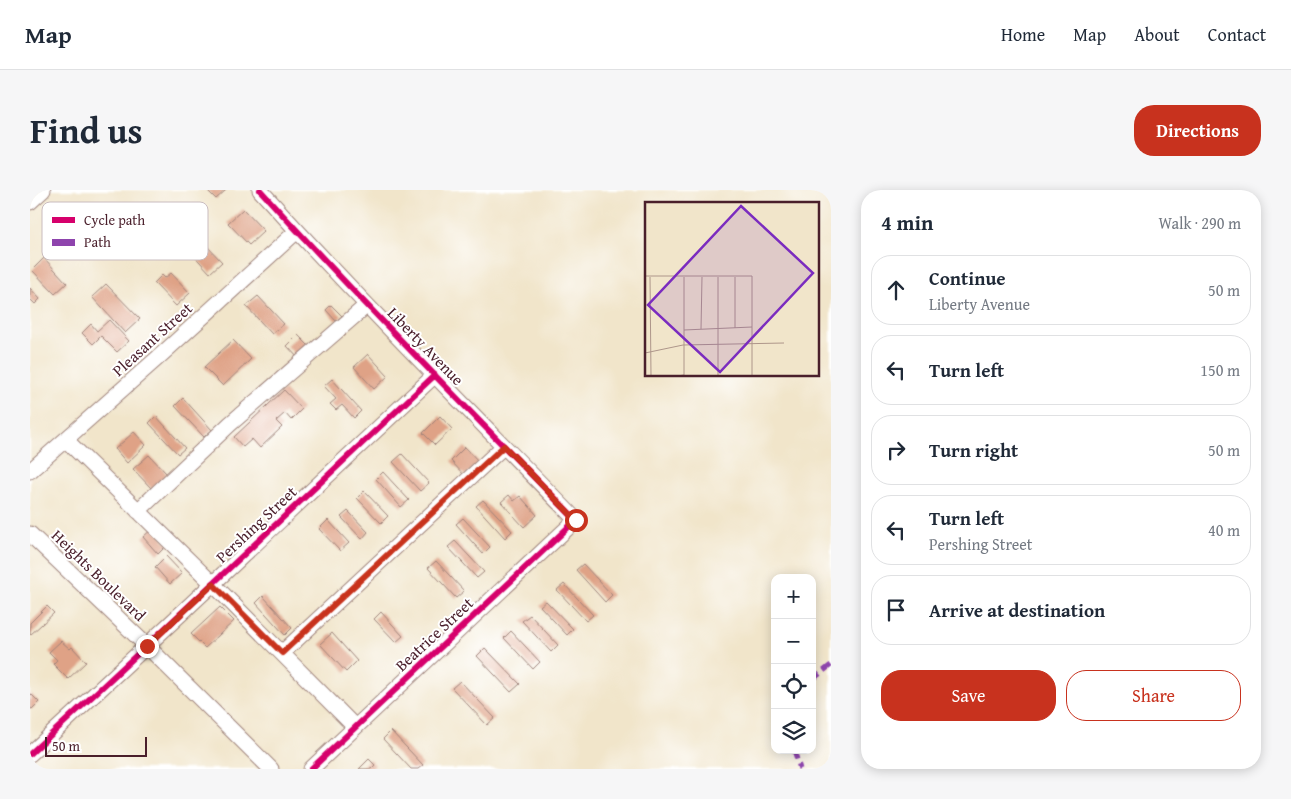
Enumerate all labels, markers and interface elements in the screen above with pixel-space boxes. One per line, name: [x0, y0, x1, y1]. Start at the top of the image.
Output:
text: Map: [25, 17, 72, 52]
text: Home: [1001, 21, 1045, 48]
text: Map: [1073, 21, 1106, 48]
text: About: [1134, 21, 1180, 48]
text: Contact: [1208, 21, 1266, 48]
text: Find us: [30, 105, 143, 156]
button: Directions: [1134, 105, 1261, 156]
legend: [42, 202, 208, 260]
inset map: [645, 202, 818, 376]
text: 4 min: [881, 207, 933, 238]
text: Cycle path: [84, 210, 145, 230]
text: Walk · 290 m: [1158, 211, 1241, 235]
text: Path: [84, 232, 111, 252]
text: Continue: [929, 264, 1006, 292]
icon: ahead: [882, 276, 910, 304]
text: 50 m: [1208, 278, 1240, 302]
text: Liberty Avenue: [929, 292, 1030, 316]
street label: Pleasant Street: [107, 296, 198, 382]
street label: Liberty Avenue: [382, 301, 470, 391]
icon: left: [882, 356, 910, 384]
text: Turn left: [929, 356, 1004, 384]
text: 150 m: [1200, 358, 1240, 382]
icon: right: [882, 436, 910, 464]
text: Turn right: [929, 436, 1018, 464]
text: 50 m: [1208, 438, 1240, 462]
street label: Pershing Street: [210, 480, 302, 568]
text: Turn left: [929, 504, 1004, 532]
route start: [565, 509, 588, 532]
icon: left: [882, 516, 910, 544]
text: 40 m: [1208, 518, 1240, 542]
street label: Heights Boulevard: [46, 524, 152, 627]
text: Pershing Street: [929, 532, 1032, 556]
map controls: [771, 574, 816, 754]
button: +: [771, 574, 816, 619]
street label: Beatrice Street: [389, 591, 479, 677]
icon: arrive: [882, 596, 910, 624]
text: Arrive at destination: [929, 596, 1105, 624]
button: −: [771, 619, 816, 664]
route end: [136, 635, 159, 658]
button: locate: [771, 664, 816, 709]
button: Save: [881, 670, 1056, 721]
button: Share: [1066, 670, 1241, 721]
button: layers: [771, 709, 816, 754]
scale bar: [45, 734, 148, 757]
text: 50 m: [52, 736, 80, 756]

